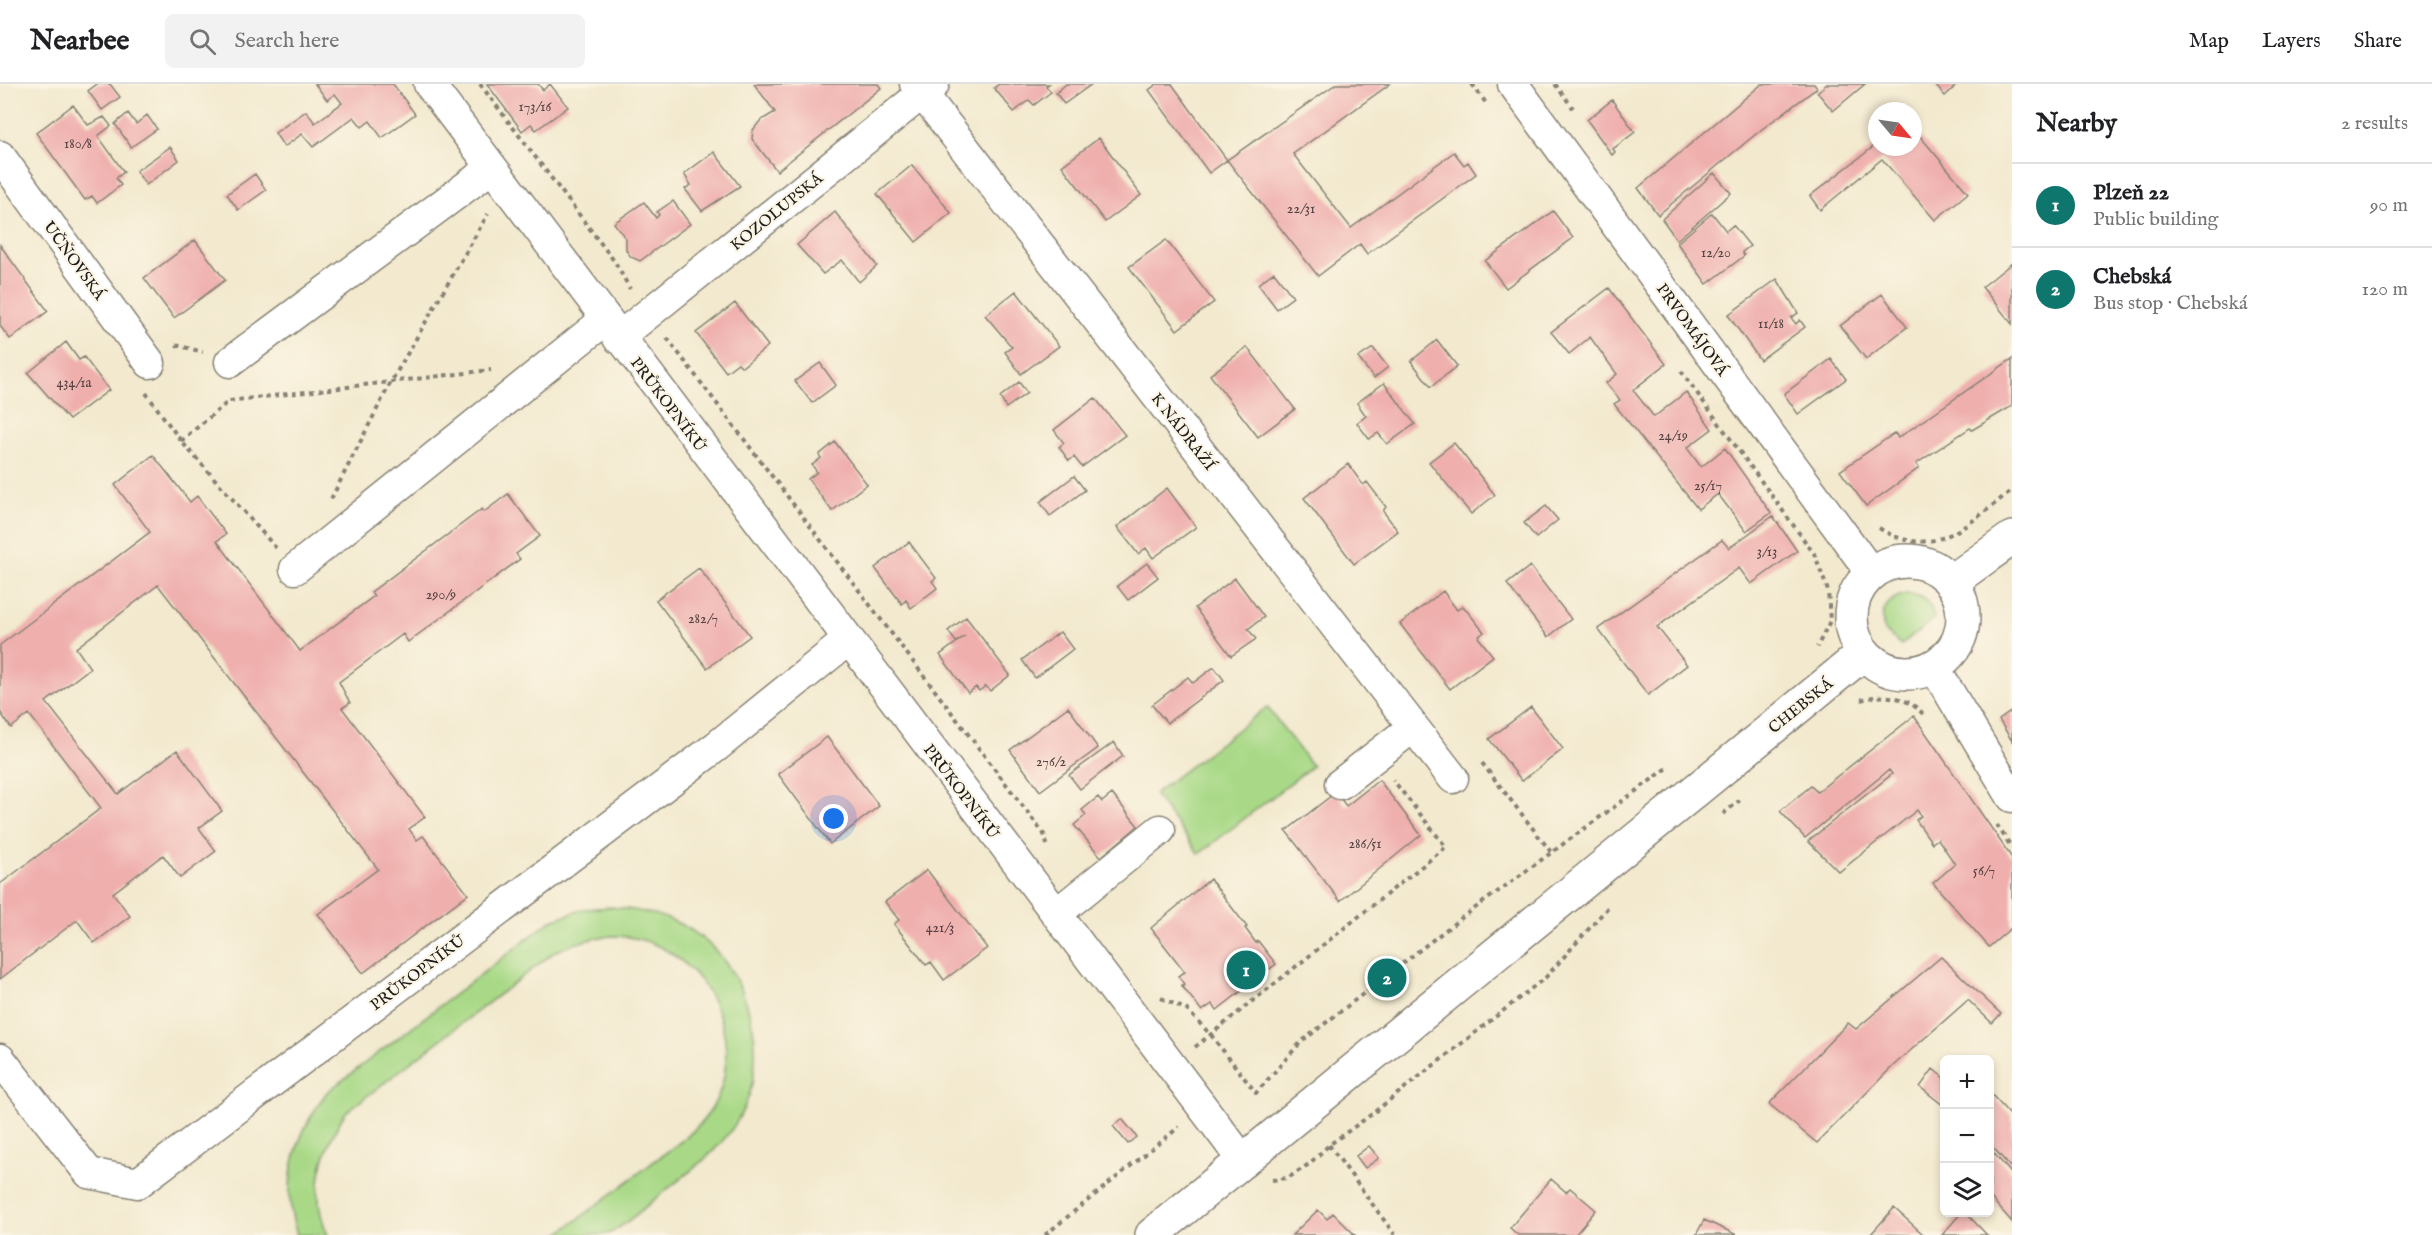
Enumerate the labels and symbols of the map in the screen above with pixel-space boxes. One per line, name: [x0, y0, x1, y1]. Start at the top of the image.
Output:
house number: 173/16: [519, 98, 553, 116]
north arrow: [1868, 102, 1922, 156]
house number: 180/8: [64, 135, 92, 153]
street label: KOZOLUPSKÁ: [726, 167, 828, 256]
house number: 22/31: [1287, 200, 1315, 218]
street label: UČŇOVSKÁ: [38, 217, 111, 305]
house number: 12/20: [1701, 244, 1731, 262]
street label: PRVOMÁJOVÁ: [1651, 279, 1734, 381]
house number: 11/18: [1758, 315, 1784, 333]
street label: PRŮKOPNÍKŮ: [625, 353, 711, 457]
house number: 434/1a: [57, 374, 92, 392]
street label: K NÁDRAŽÍ: [1146, 388, 1221, 476]
house number: 24/19: [1658, 427, 1688, 445]
house number: 25/17: [1694, 477, 1722, 495]
house number: 3/13: [1757, 543, 1777, 561]
house number: 290/9: [426, 586, 456, 604]
house number: 282/7: [688, 610, 718, 628]
street label: CHEBSKÁ: [1764, 672, 1839, 739]
street label: PRŮKOPNÍKŮ: [918, 740, 1004, 844]
house number: 276/2: [1036, 753, 1066, 771]
your location: [819, 804, 848, 833]
house number: 286/51: [1348, 835, 1382, 853]
house number: 56/7: [1973, 862, 1995, 880]
house number: 421/3: [926, 919, 954, 937]
street label: PRŮKOPNÍKŮ: [366, 930, 470, 1016]
pin: 1: [1226, 948, 1266, 992]
pin: 2: [1368, 956, 1406, 1000]

